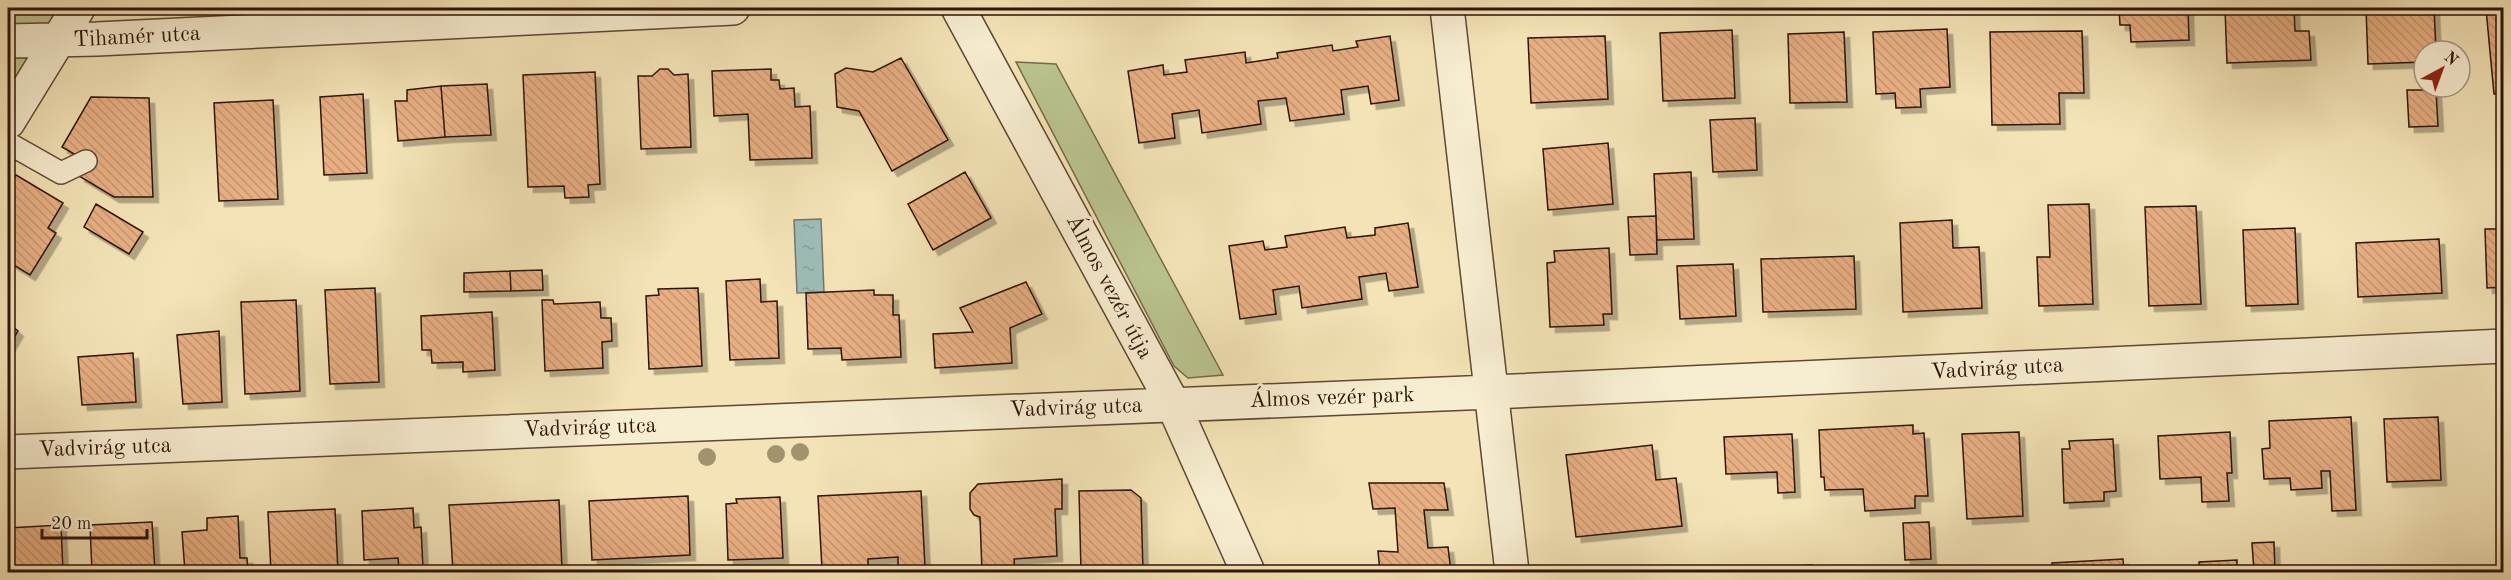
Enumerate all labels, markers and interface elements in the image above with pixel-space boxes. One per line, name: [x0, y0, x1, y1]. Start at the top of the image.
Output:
street label: Tihamér utca: [73, 23, 201, 51]
north arrow: [2412, 39, 2472, 99]
text: N: [2441, 49, 2461, 70]
street label: Álmos vezér útja: [1062, 210, 1159, 363]
street label: Vadvirág utca: [1930, 355, 2064, 383]
street label: Álmos vezér park: [1249, 381, 1415, 412]
street label: Vadvirág utca: [1009, 395, 1143, 421]
street label: Vadvirág utca: [523, 415, 657, 441]
street label: Vadvirág utca: [38, 435, 172, 461]
scale bar: [42, 502, 147, 540]
text: 20 m: [51, 515, 91, 533]

